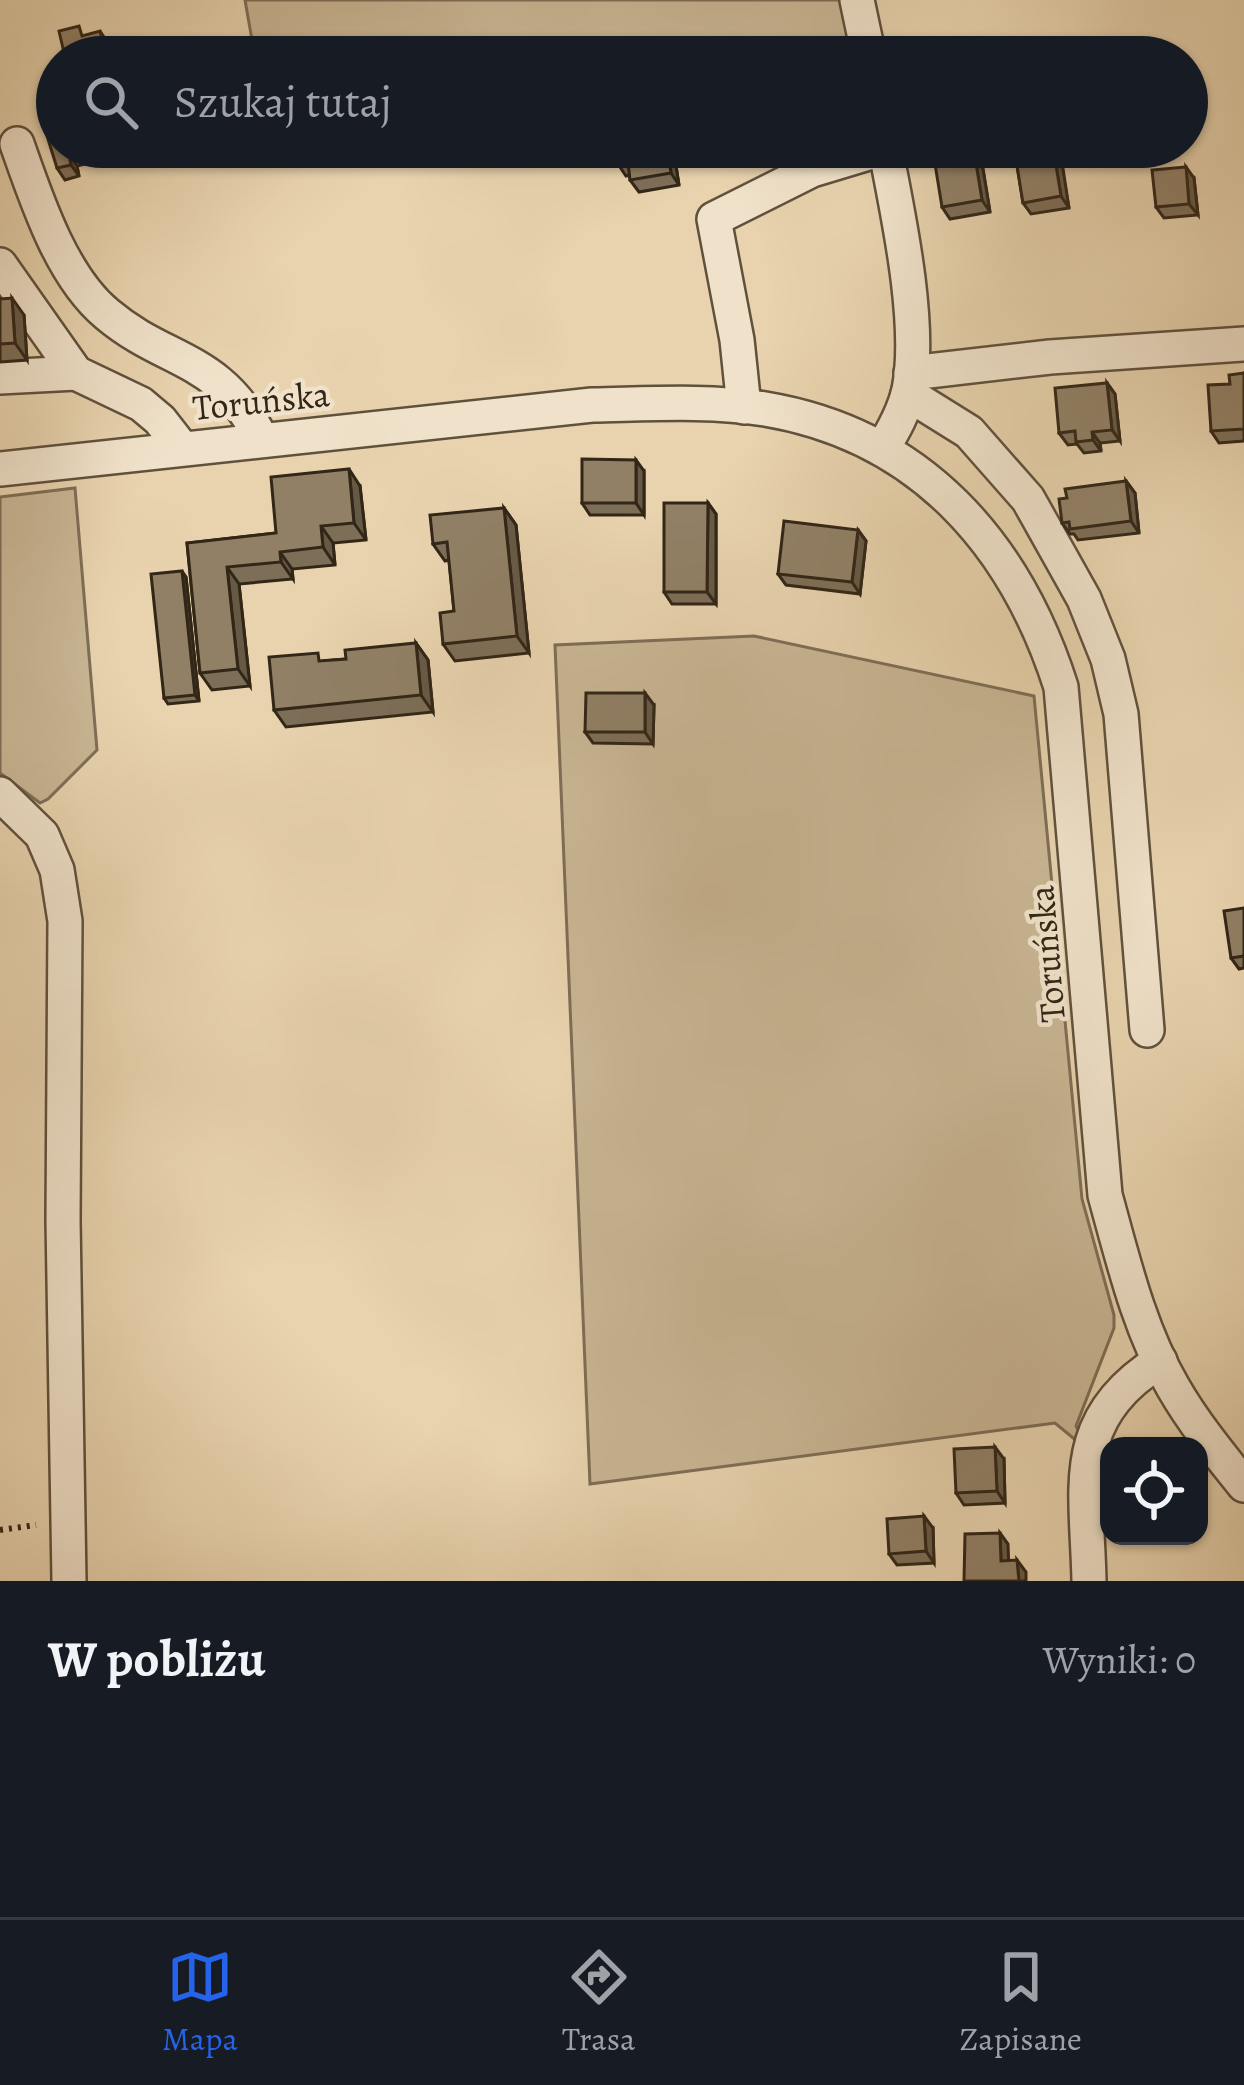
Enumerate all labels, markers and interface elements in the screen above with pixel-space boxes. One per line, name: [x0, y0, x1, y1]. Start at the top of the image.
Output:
search box: [36, 36, 1208, 168]
icon: search: [78, 69, 144, 135]
text: Szukaj tutaj: [174, 71, 392, 133]
street label: Toruńska: [190, 369, 332, 432]
street label: Toruńska: [1016, 883, 1077, 1025]
map controls: [1100, 1437, 1208, 1545]
button: locate: [1100, 1437, 1208, 1545]
text: W pobliżu: [48, 1624, 265, 1694]
text: Wyniki: 0: [1043, 1633, 1196, 1686]
tab: Mapa: [162, 1944, 238, 2061]
tab: Trasa: [562, 1944, 635, 2061]
tab: Zapisane: [960, 1944, 1082, 2061]

